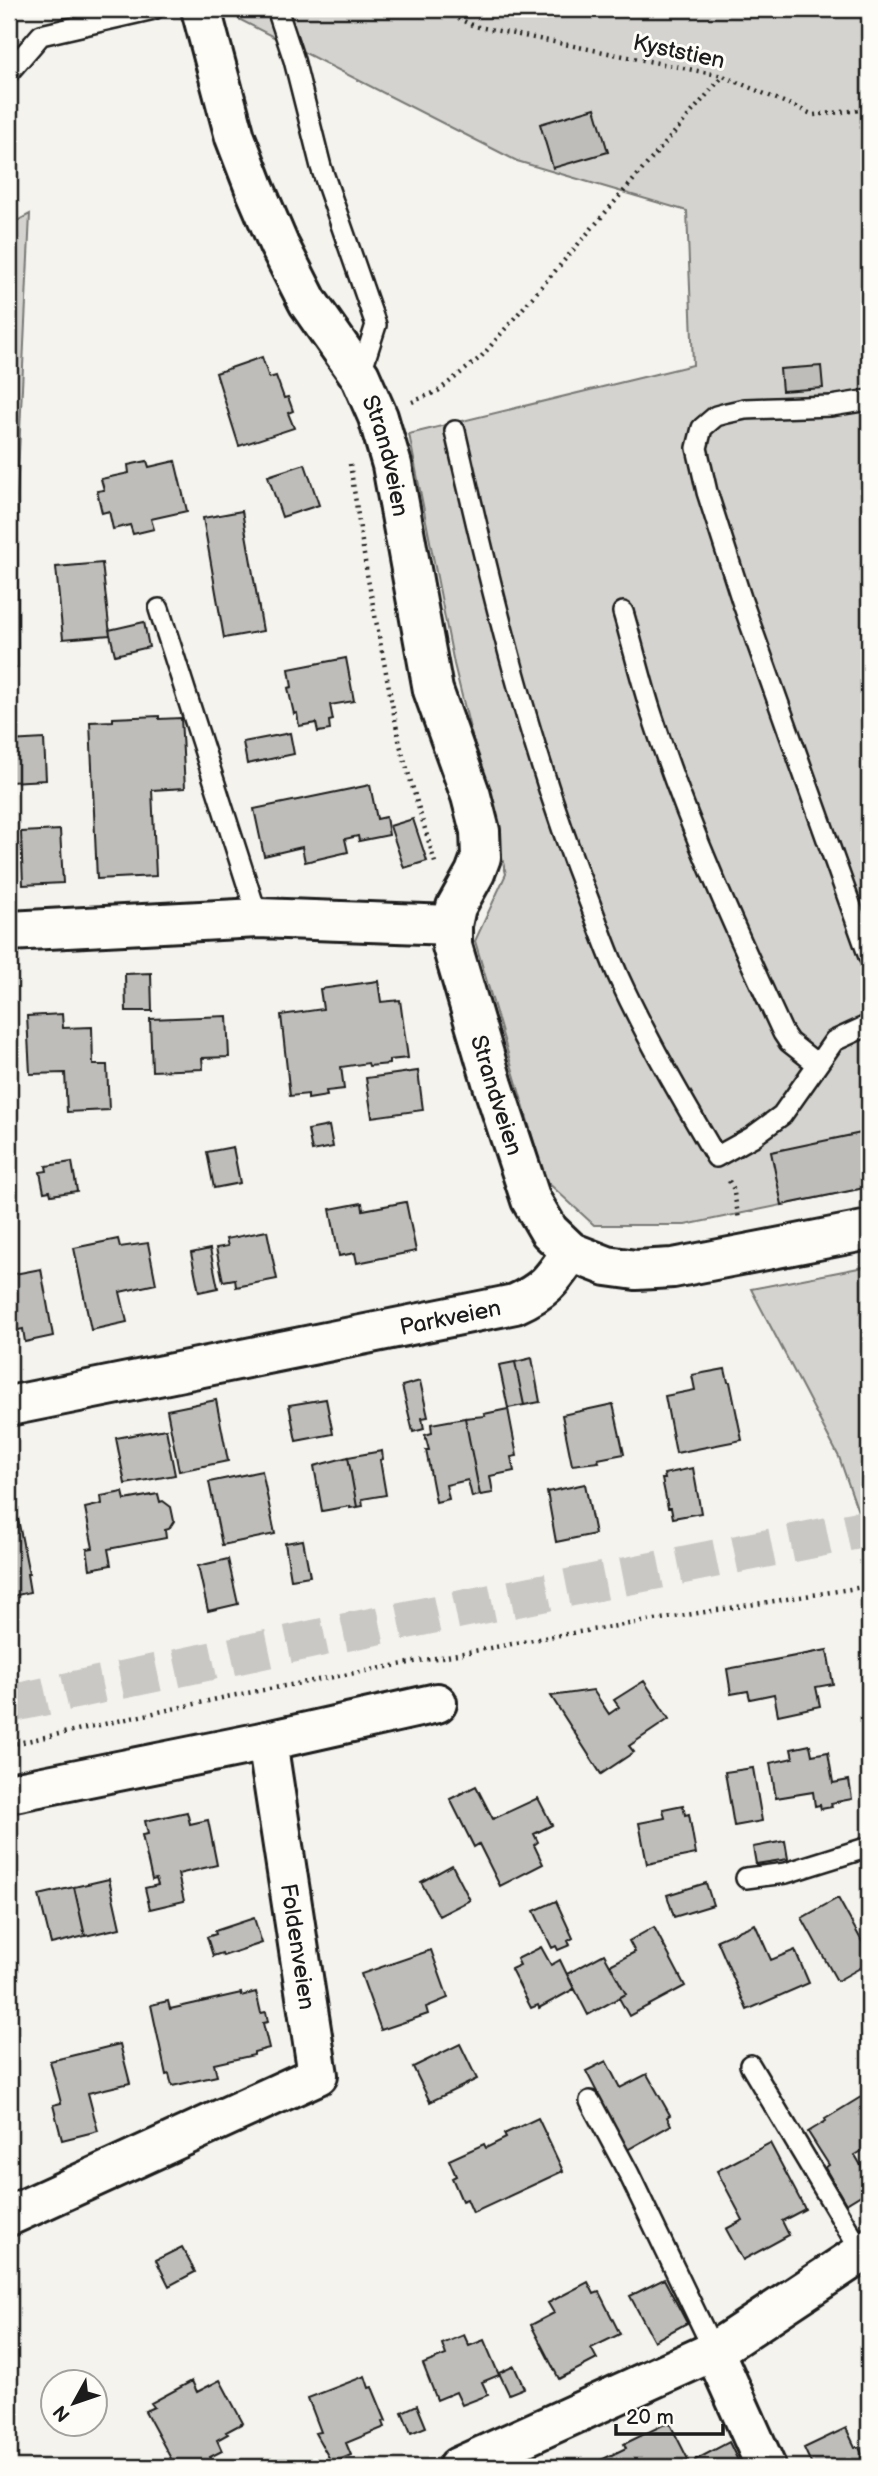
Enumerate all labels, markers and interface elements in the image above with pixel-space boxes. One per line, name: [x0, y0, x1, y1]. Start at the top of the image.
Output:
street label: Kyststien: [630, 29, 727, 75]
street label: Strandveien: [355, 391, 414, 519]
street label: Strandveien: [464, 1032, 528, 1159]
street label: Parkveien: [397, 1294, 503, 1342]
street label: Foldenveien: [274, 1882, 321, 2012]
north arrow: [38, 2368, 108, 2438]
scale bar: [616, 2392, 722, 2436]
text: N: [49, 2400, 76, 2426]
text: 20 m: [626, 2405, 674, 2430]

